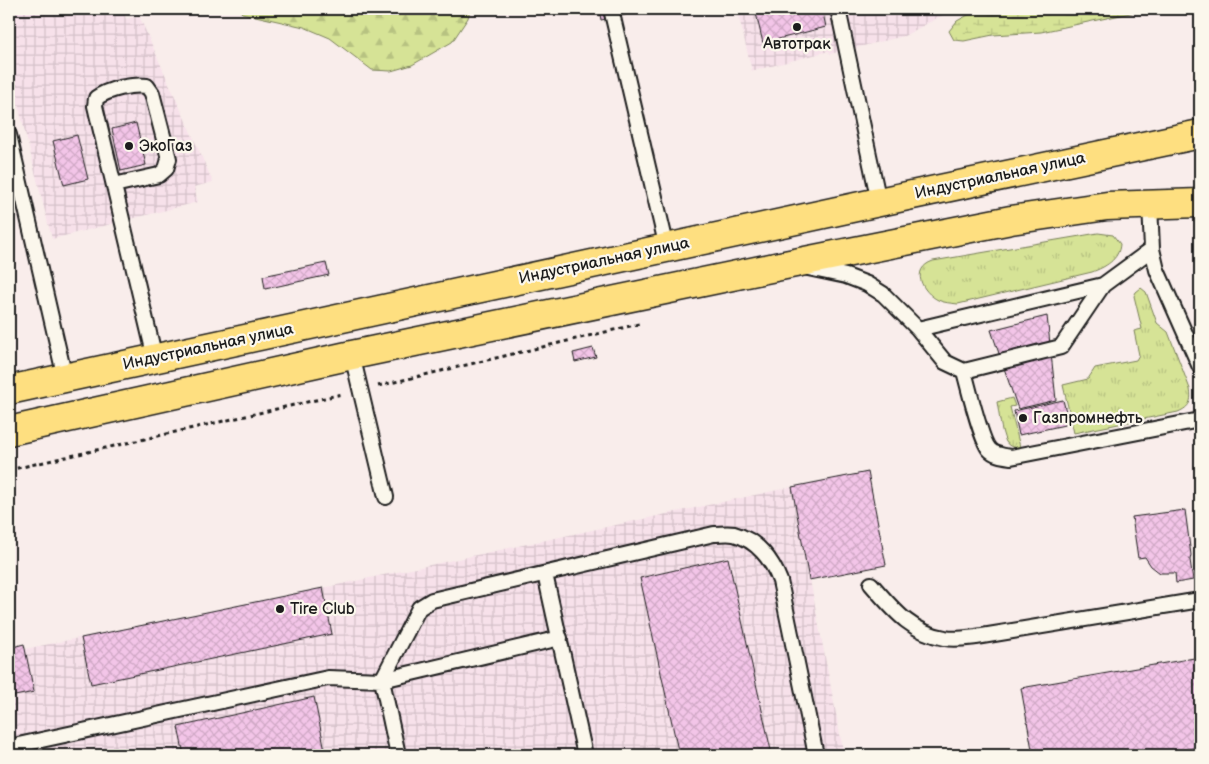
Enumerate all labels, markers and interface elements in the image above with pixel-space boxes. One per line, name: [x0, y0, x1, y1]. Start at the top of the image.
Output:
marker: Автотрак: [791, 21, 803, 33]
place label: Автотрак: [762, 35, 831, 54]
place label: ЭкоГаз: [139, 137, 193, 156]
marker: ЭкоГаз: [123, 140, 135, 152]
street label: Индустриальная улица: [913, 149, 1087, 203]
street label: Индустриальная улица: [517, 234, 691, 288]
street label: Индустриальная улица: [121, 320, 295, 374]
place label: Газпромнефть: [1033, 409, 1143, 428]
marker: Газпромнефть: [1017, 412, 1029, 424]
place label: Tire Club: [290, 600, 355, 619]
marker: Tire Club: [274, 603, 286, 615]

